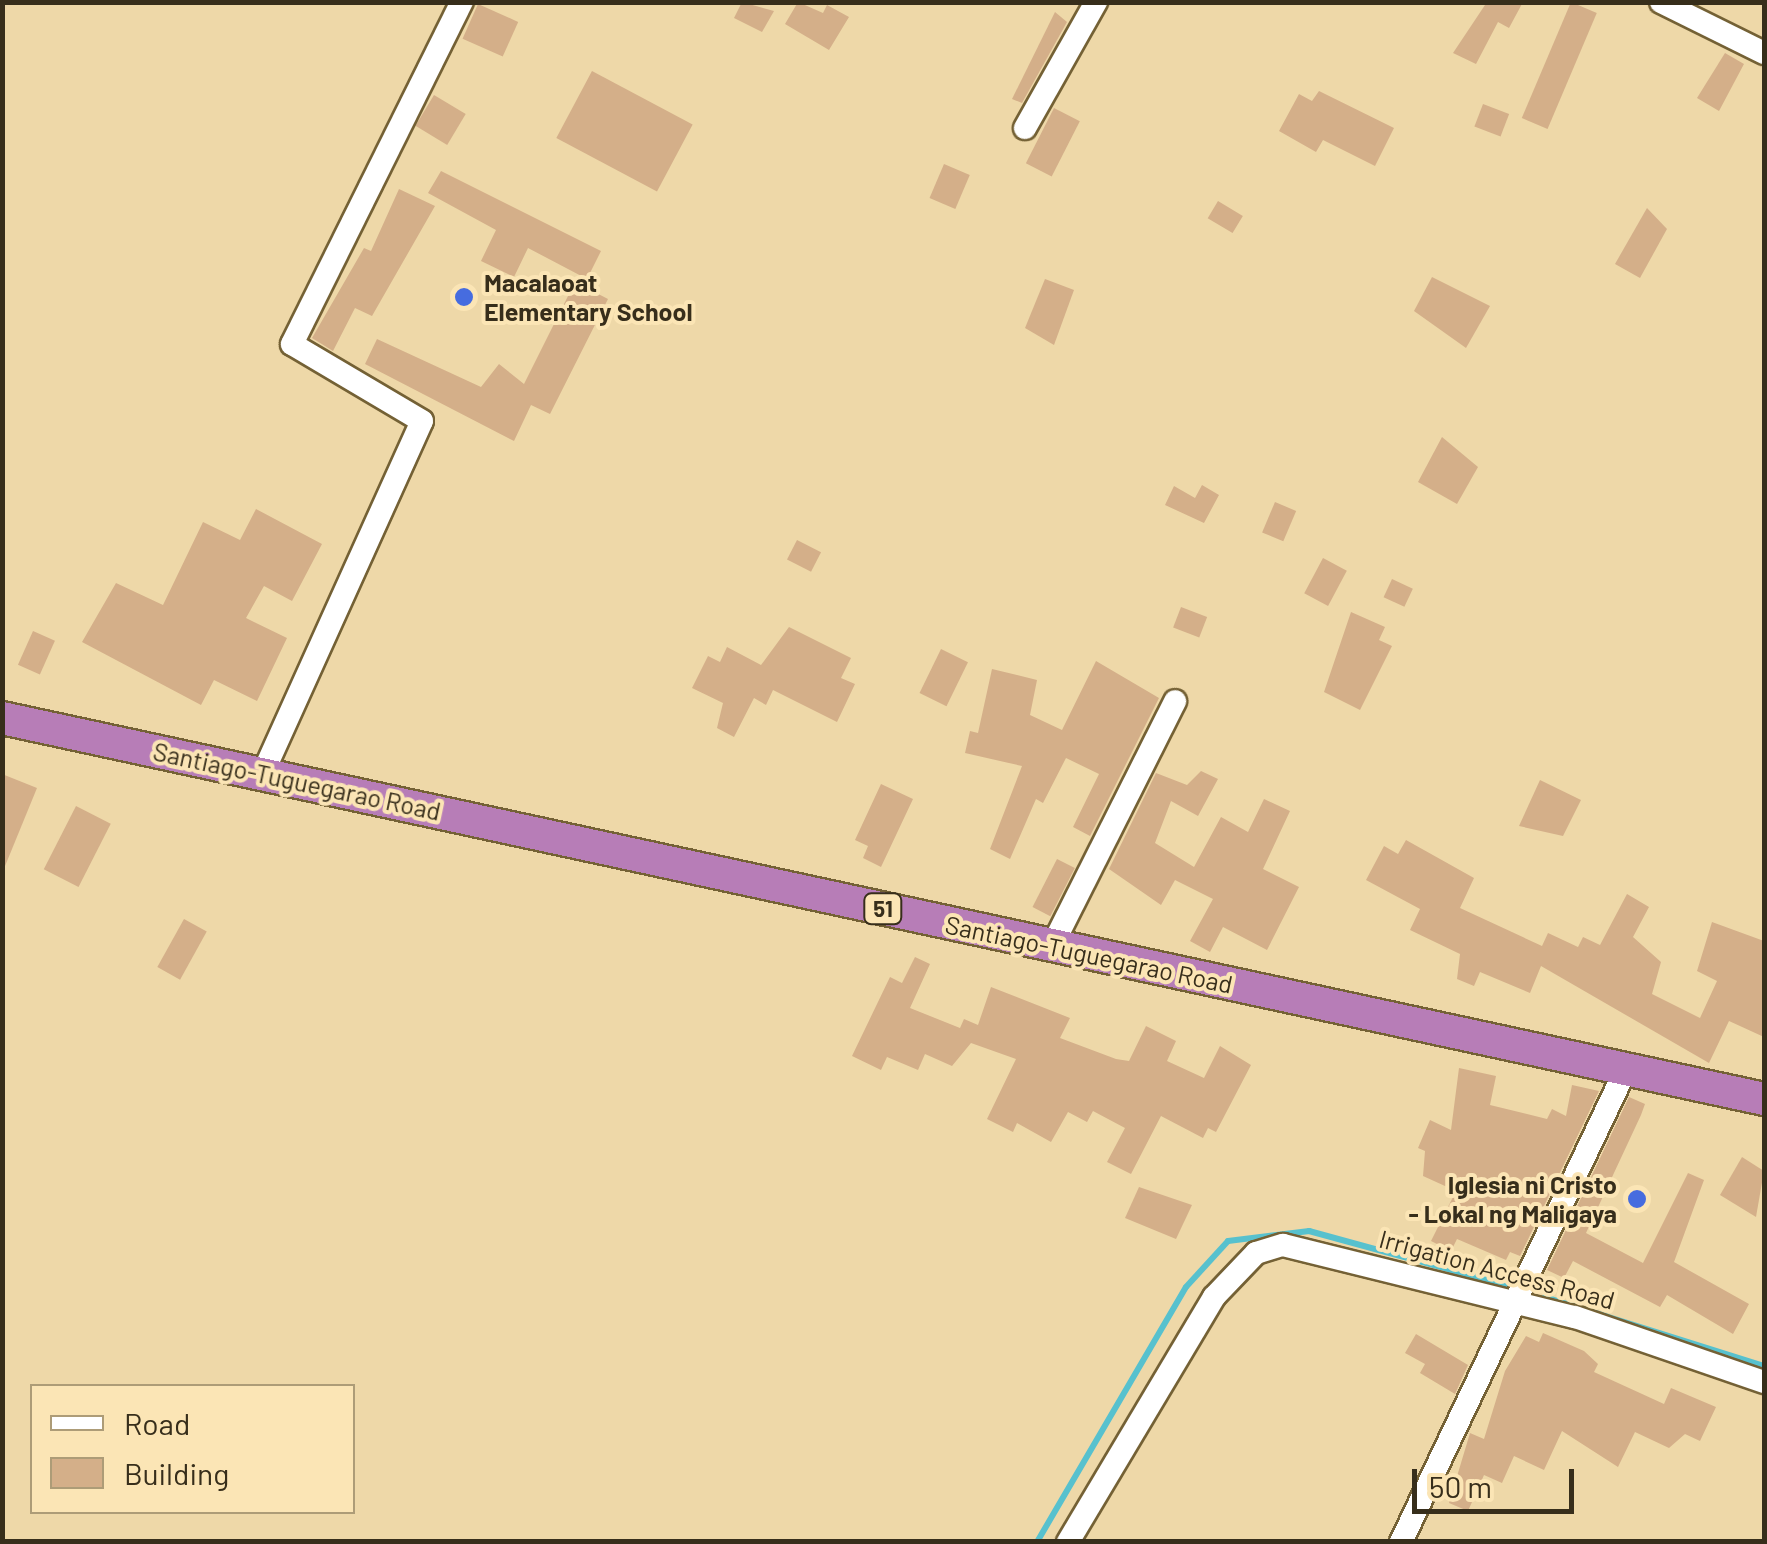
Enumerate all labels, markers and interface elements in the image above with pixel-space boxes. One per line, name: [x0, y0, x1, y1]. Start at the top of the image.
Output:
place label: Macalaoat Elementary School: [484, 268, 692, 327]
marker: Macalaoat Elementary School: [453, 286, 475, 308]
street label: Santiago-Tuguegarao Road: [151, 736, 443, 826]
road number: 51: [863, 892, 903, 926]
street label: Santiago-Tuguegarao Road: [943, 909, 1235, 999]
place label: Iglesia ni Cristo - Lokal ng Maligaya: [1408, 1170, 1617, 1229]
marker: Iglesia ni Cristo - Lokal ng Maligaya: [1626, 1188, 1648, 1210]
street label: Irrigation Access Road: [1376, 1223, 1618, 1315]
legend: [30, 1384, 355, 1514]
text: Road: [124, 1405, 190, 1441]
scale bar: [1417, 1449, 1580, 1511]
text: Building: [124, 1455, 229, 1491]
text: 50 m: [1429, 1468, 1492, 1504]

